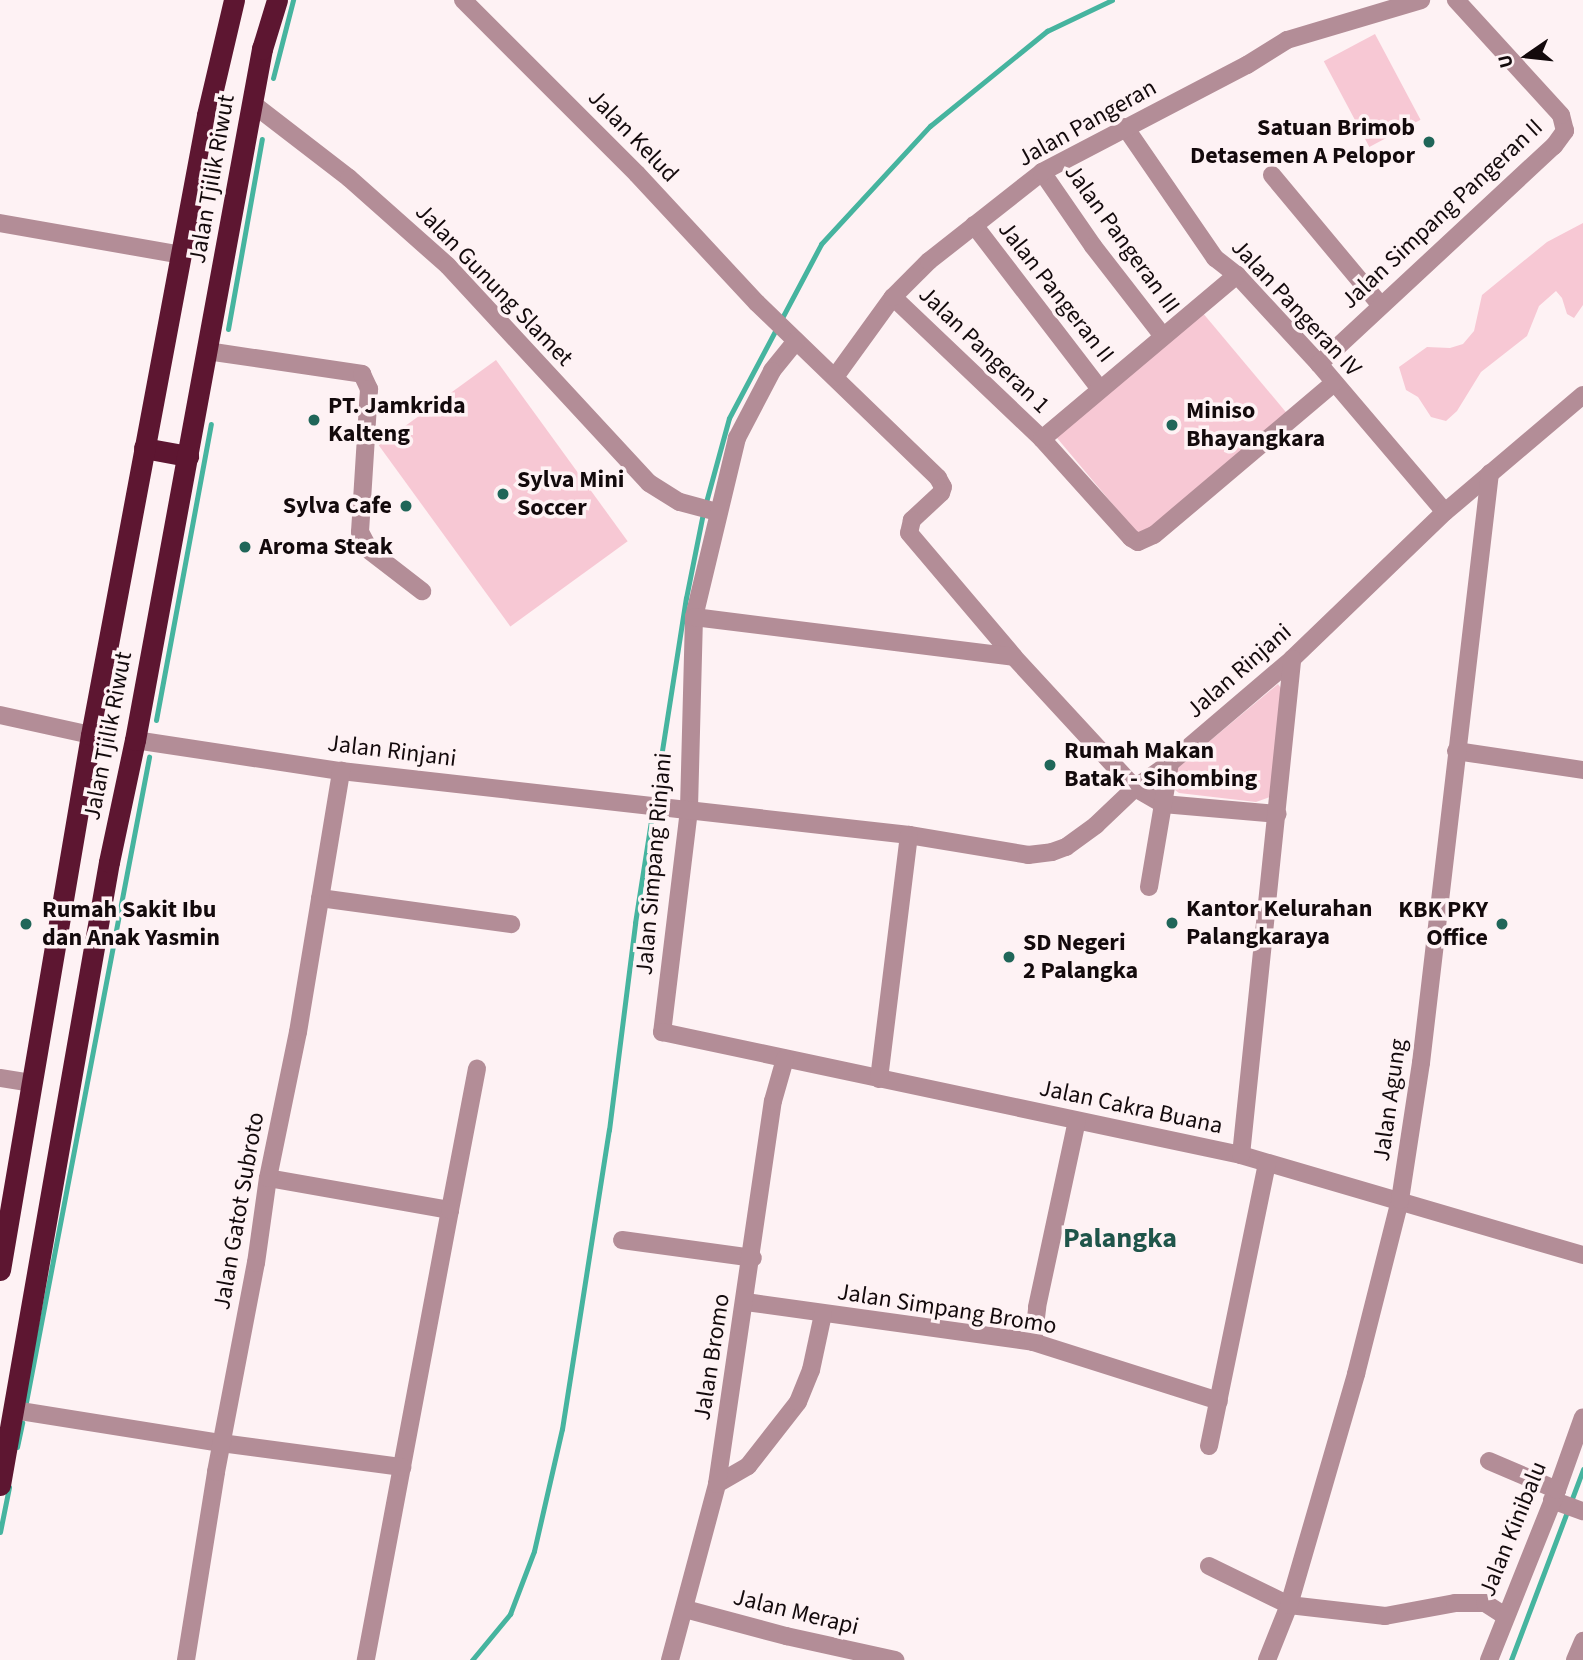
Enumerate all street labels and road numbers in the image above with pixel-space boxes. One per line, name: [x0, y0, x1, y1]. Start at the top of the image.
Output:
street label: Jalan Pangeran: [1013, 73, 1161, 173]
street label: Jalan Kelud: [582, 84, 684, 188]
street label: Jalan Tjilik Riwut: [183, 92, 241, 266]
street label: Jalan Simpang Pangeran II: [1335, 113, 1549, 315]
street label: Jalan Pangeran III: [1058, 159, 1186, 319]
street label: Jalan Gunung Slamet: [409, 198, 579, 372]
street label: Jalan Pangeran II: [992, 216, 1120, 368]
street label: Jalan Pangeran IV: [1225, 233, 1367, 383]
street label: Jalan Pangeran 1: [913, 280, 1055, 420]
street label: Jalan Rinjani: [1181, 618, 1297, 724]
street label: Jalan Tjilik Riwut: [78, 649, 138, 823]
street label: Jalan Rinjani: [326, 729, 458, 773]
street label: Jalan Simpang Rinjani: [630, 752, 678, 976]
street label: Jalan Agung: [1367, 1037, 1413, 1163]
street label: Jalan Cakra Buana: [1037, 1074, 1225, 1140]
street label: Jalan Gatot Subroto: [207, 1110, 271, 1312]
street label: Jalan Simpang Bromo: [835, 1277, 1059, 1341]
street label: Jalan Bromo: [688, 1292, 736, 1422]
street label: Jalan Kinibalu: [1473, 1457, 1553, 1601]
street label: Jalan Merapi: [730, 1583, 862, 1641]

